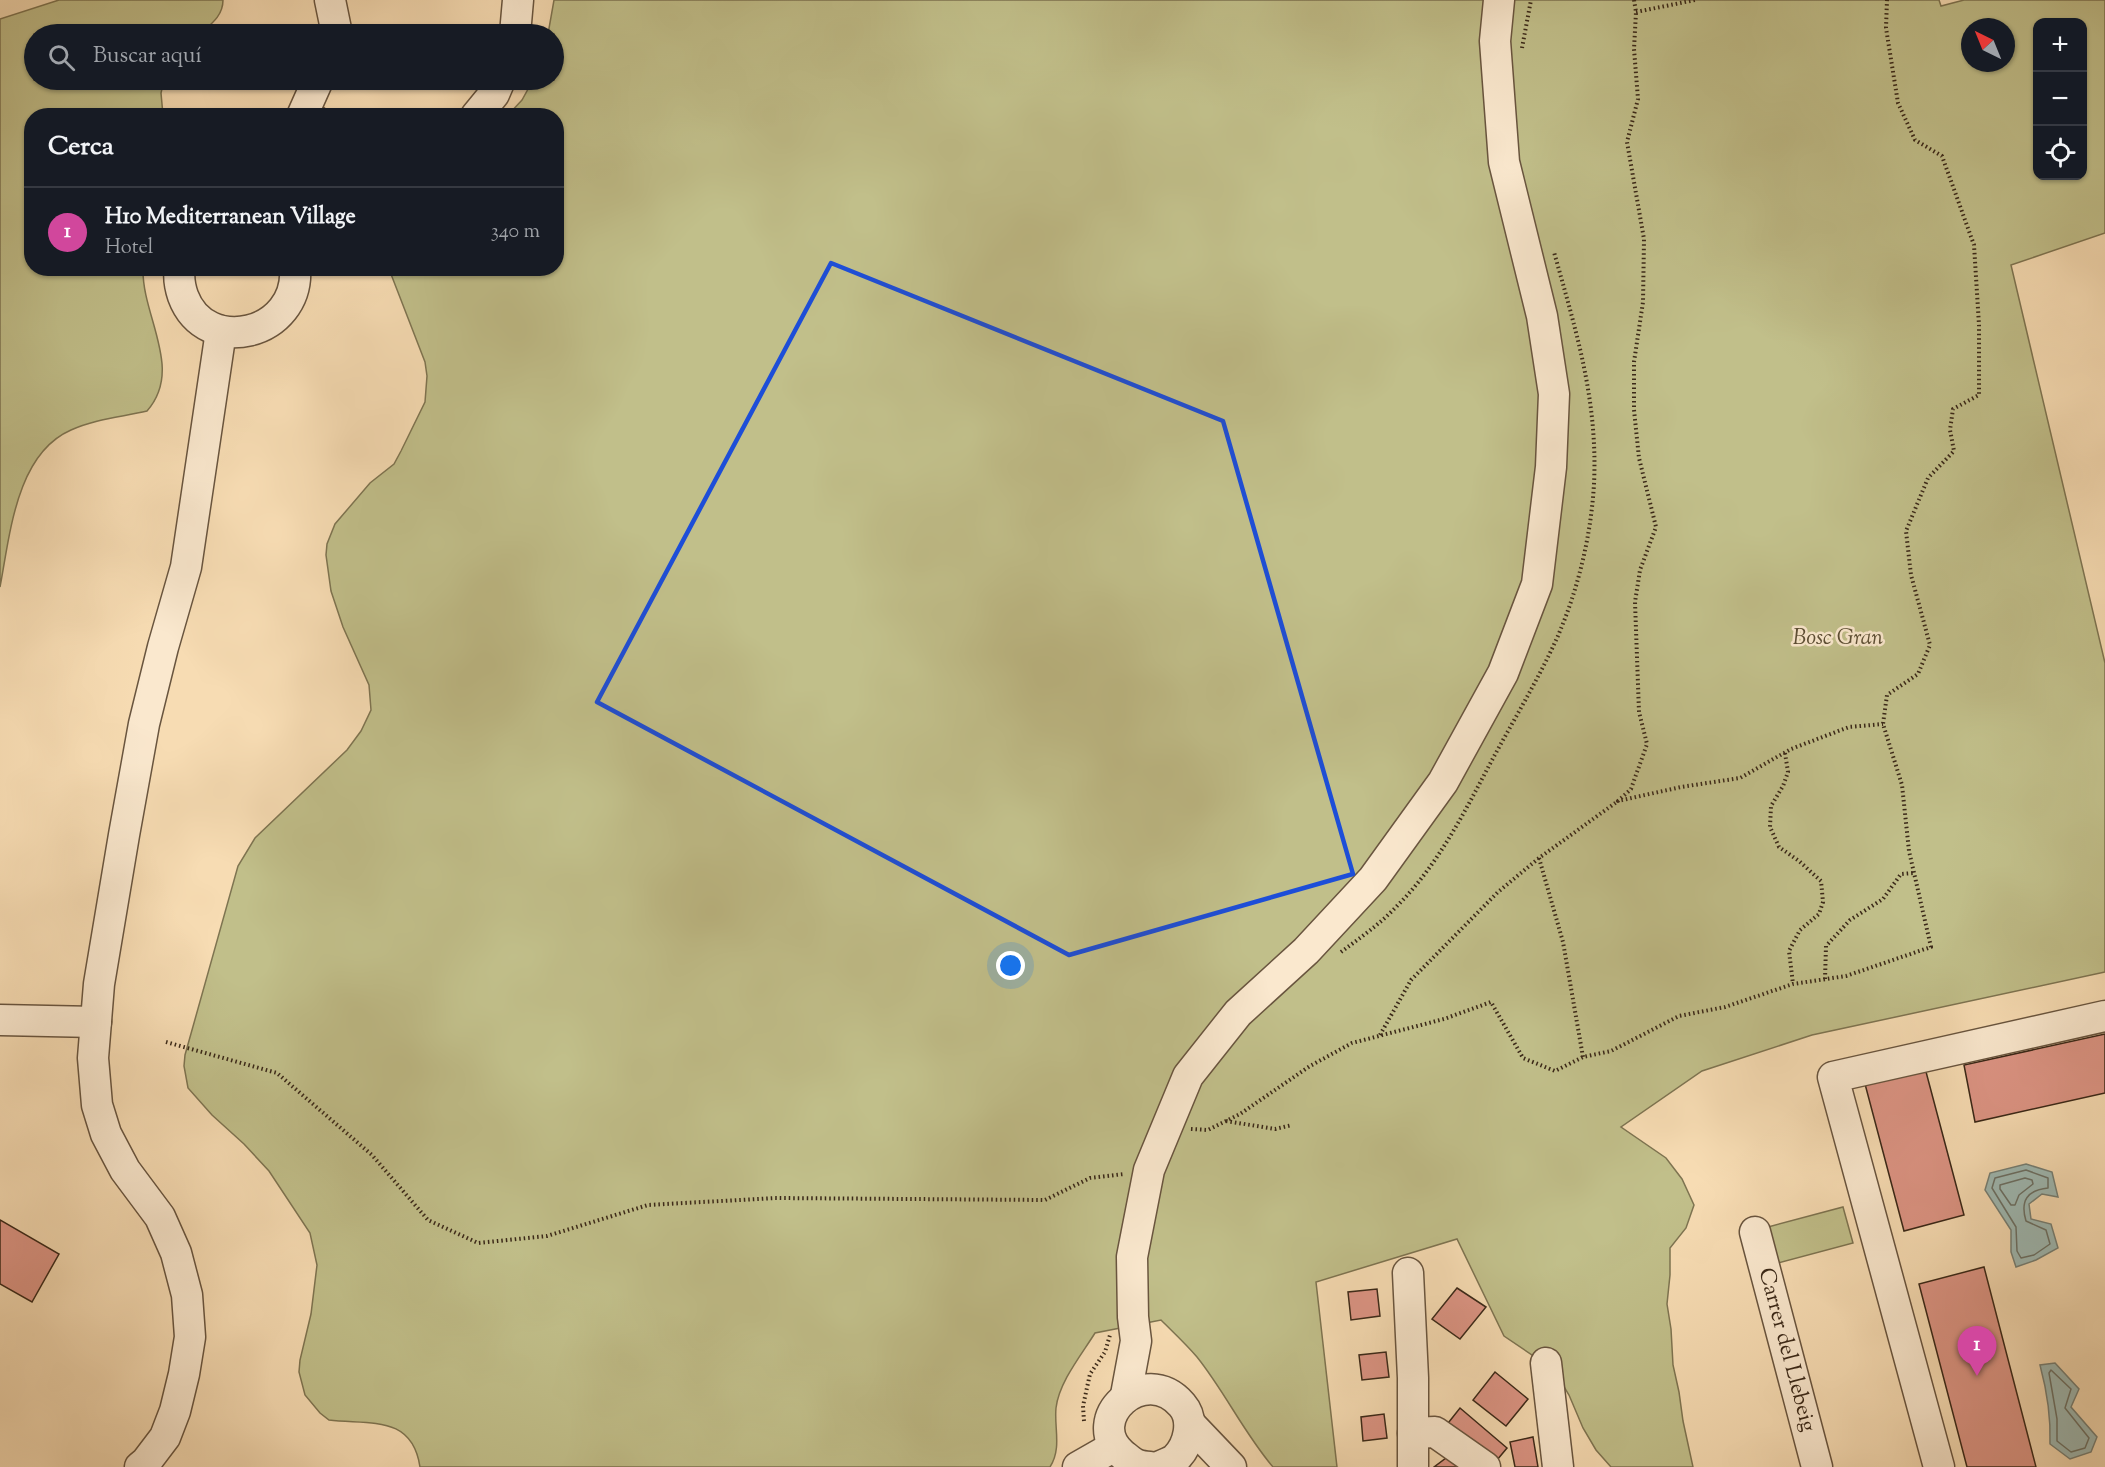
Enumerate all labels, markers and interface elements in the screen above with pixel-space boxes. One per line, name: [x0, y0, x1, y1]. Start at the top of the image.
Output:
north arrow: [1961, 18, 2015, 72]
map controls: [2033, 18, 2087, 180]
button: +: [2033, 18, 2087, 72]
search box: [24, 24, 564, 90]
icon: search: [45, 41, 78, 74]
text: Buscar aquí: [93, 41, 202, 73]
button: −: [2033, 72, 2087, 126]
button: locate: [2033, 126, 2087, 180]
text: Cerca: [48, 129, 114, 166]
text: H10 Mediterranean Village: [105, 202, 356, 234]
text: 1: [64, 218, 71, 247]
text: 340 m: [491, 218, 540, 247]
text: Hotel: [105, 234, 153, 263]
park label: Bosc Gran: [1793, 623, 1884, 655]
your location: [996, 951, 1025, 980]
street label: Carrer del Llebeig: [1749, 1264, 1823, 1436]
pin: 1: [1958, 1326, 1996, 1376]

